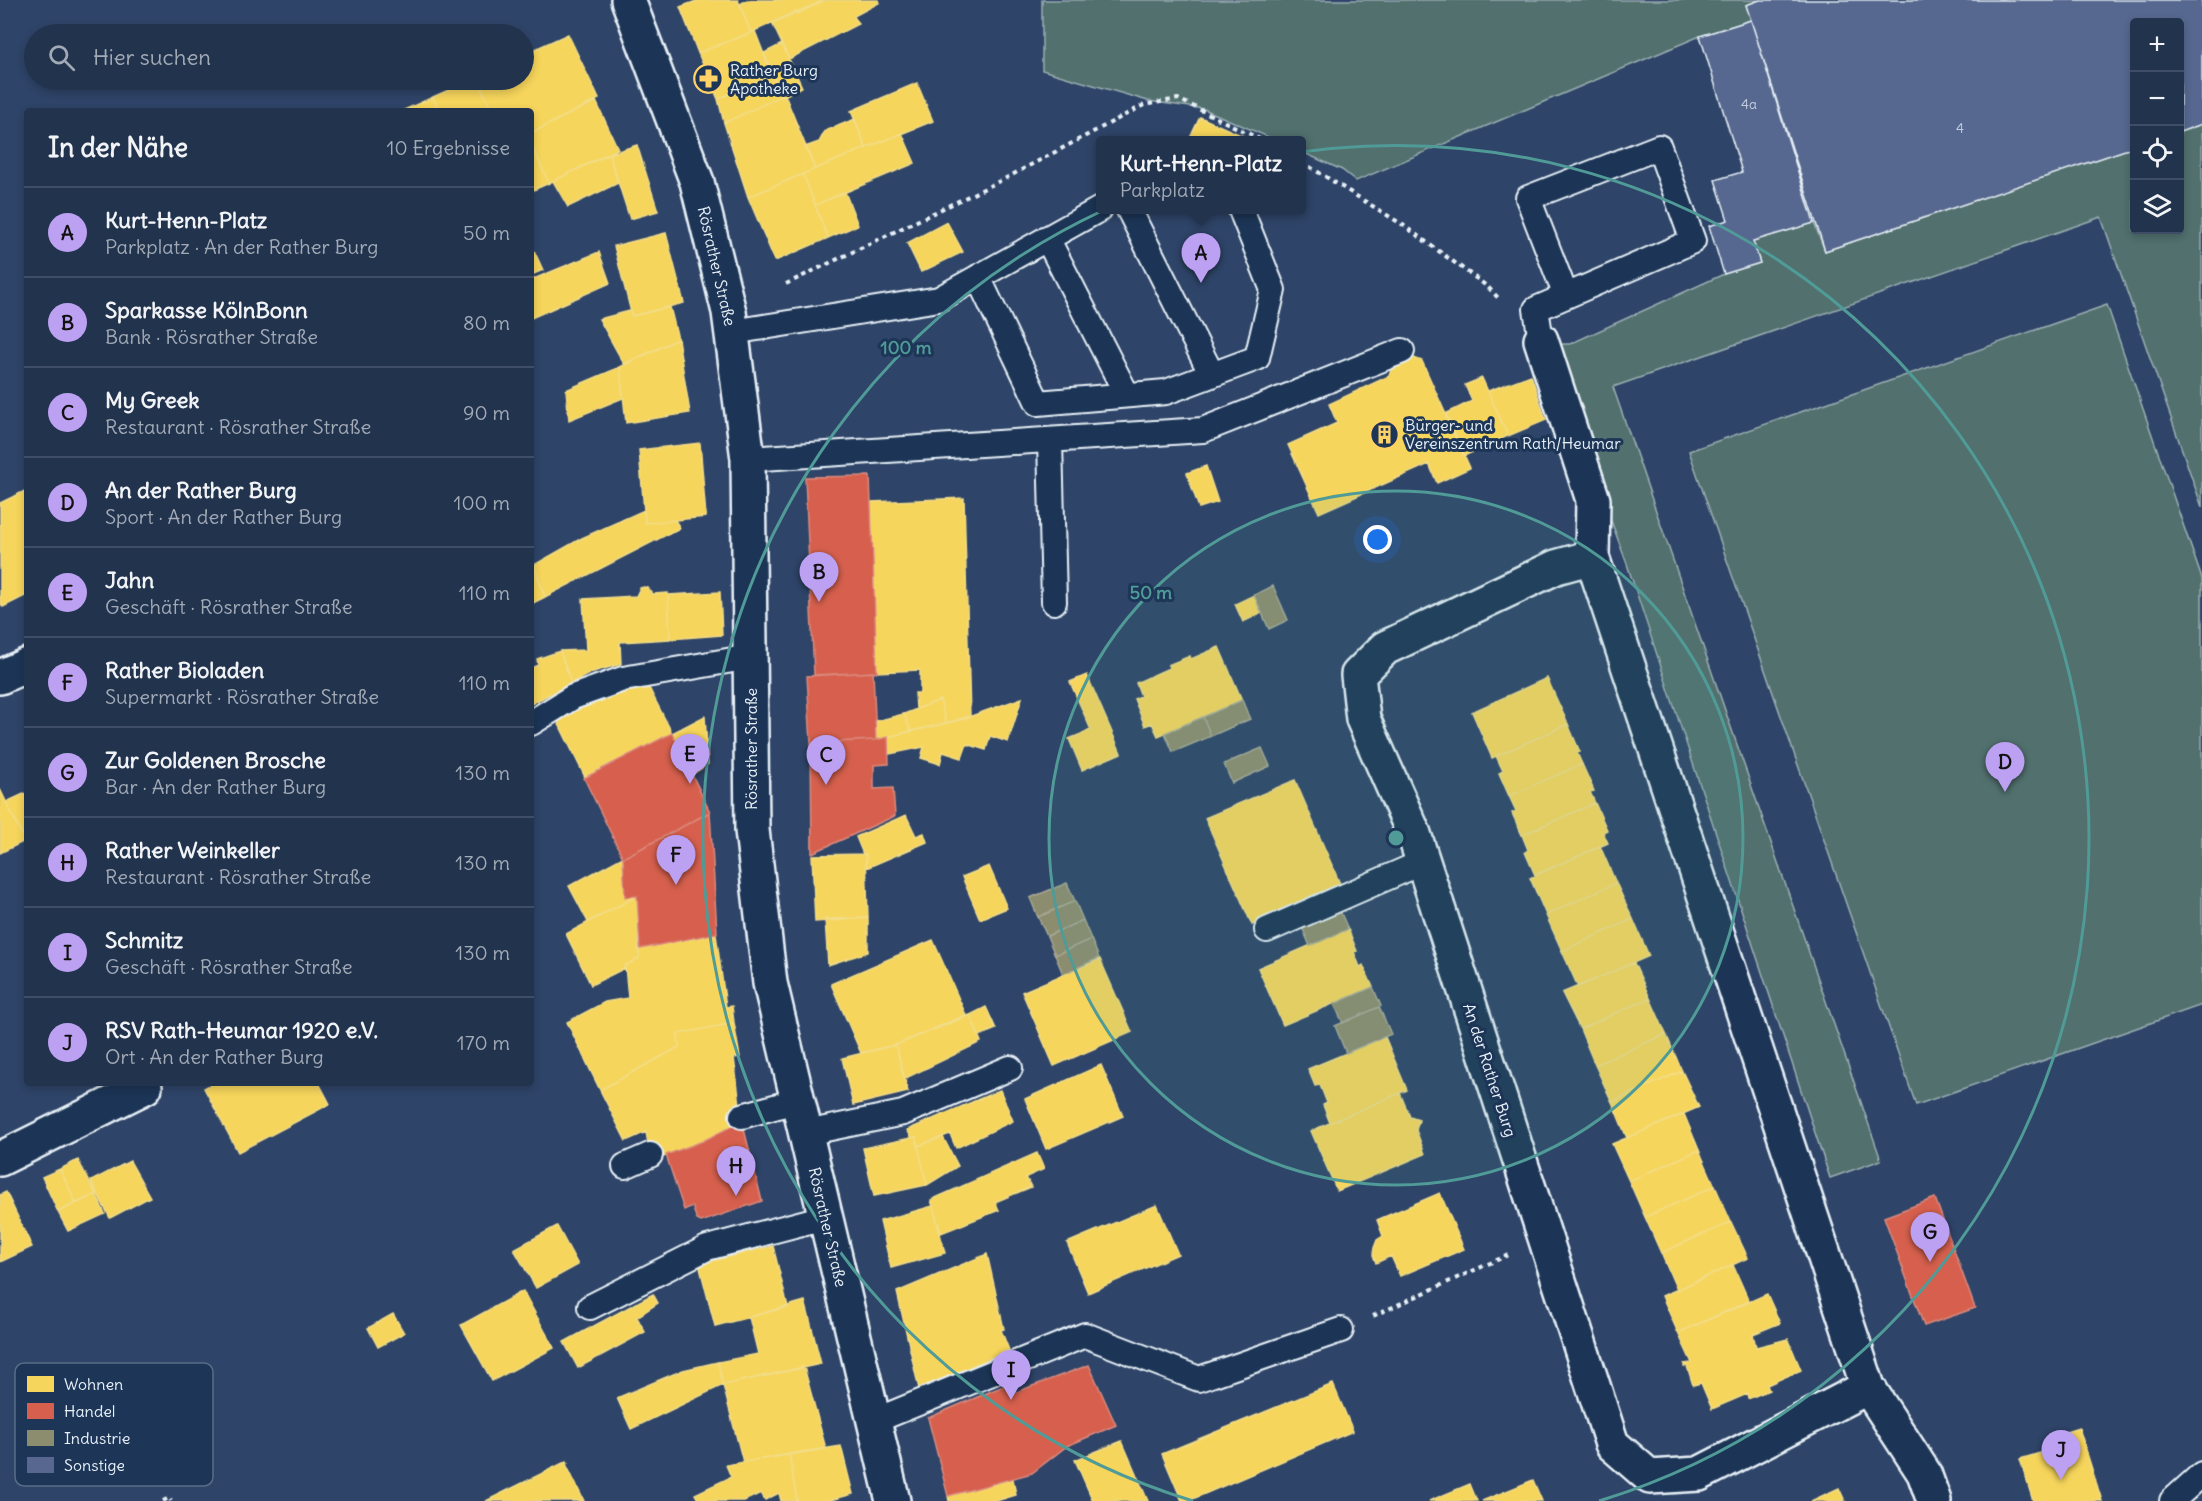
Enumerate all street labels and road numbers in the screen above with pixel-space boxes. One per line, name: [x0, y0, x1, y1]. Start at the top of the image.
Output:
street label: Rösrather Straße: [694, 204, 740, 328]
street label: Rösrather Straße: [741, 688, 761, 810]
street label: An der Rather Burg: [1459, 1001, 1521, 1139]
street label: Rösrather Straße: [805, 1165, 851, 1289]

